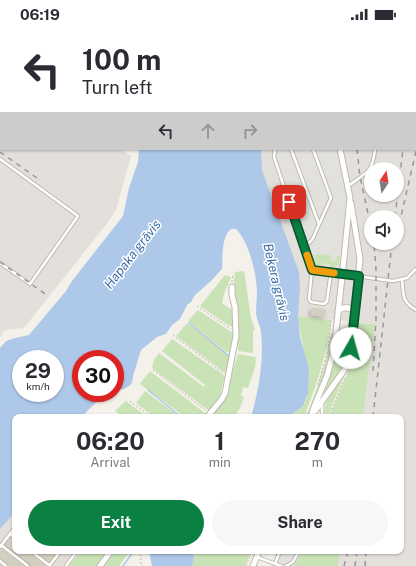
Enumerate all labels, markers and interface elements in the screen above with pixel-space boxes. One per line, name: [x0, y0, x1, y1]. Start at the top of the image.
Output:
text: 06:19: [20, 6, 60, 23]
text: 100 m: [82, 43, 161, 76]
icon: left: [16, 44, 68, 96]
text: Turn left: [82, 77, 152, 98]
icon: left: [155, 120, 177, 142]
icon: ahead: [197, 120, 219, 142]
icon: right: [239, 120, 261, 142]
north arrow: [364, 162, 404, 202]
map controls: [364, 162, 404, 250]
pin: [272, 185, 306, 219]
icon: arrive: [278, 191, 300, 213]
button: sound: [364, 210, 404, 250]
water label: Hapaka grāvis: [101, 217, 164, 292]
water label: Beķera grāvis: [260, 242, 293, 322]
position arrow: [330, 327, 372, 369]
speed limit sign: 30: [72, 350, 124, 402]
text: 29: [25, 359, 51, 383]
text: km/h: [26, 380, 50, 392]
text: 06:20: [76, 427, 145, 455]
text: 1: [215, 427, 225, 455]
text: 270: [295, 427, 340, 455]
text: Arrival: [90, 455, 130, 470]
text: min: [209, 455, 231, 470]
text: m: [312, 455, 323, 470]
button: Exit: [28, 500, 204, 546]
button: Share: [212, 500, 388, 546]

